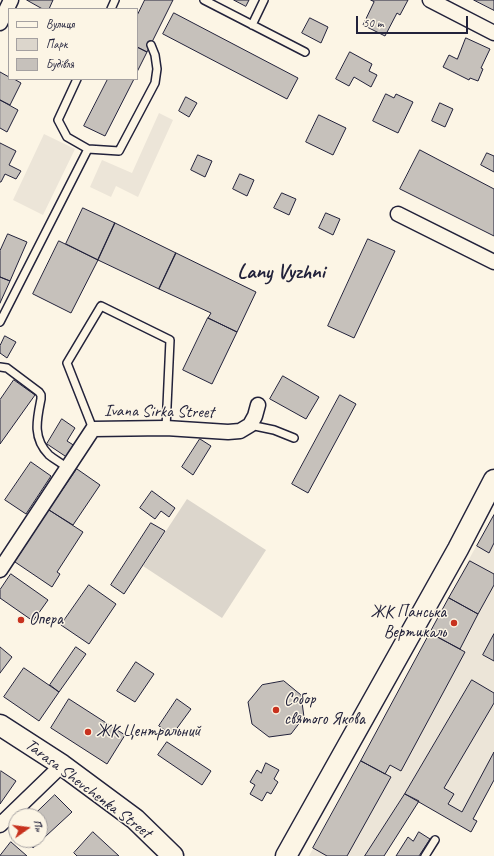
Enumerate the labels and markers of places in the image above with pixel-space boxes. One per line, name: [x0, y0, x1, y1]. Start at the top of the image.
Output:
place label: ЖК Панська Вертикаль: [370, 603, 446, 643]
place label: Опера: [29, 610, 63, 630]
marker: Опера: [16, 615, 26, 625]
marker: ЖК Панська Вертикаль: [449, 618, 459, 628]
place label: Собор святого Якова: [284, 690, 365, 730]
marker: Собор святого Якова: [271, 705, 281, 715]
place label: ЖК Центральний: [96, 722, 201, 742]
marker: ЖК Центральний: [83, 727, 93, 737]

